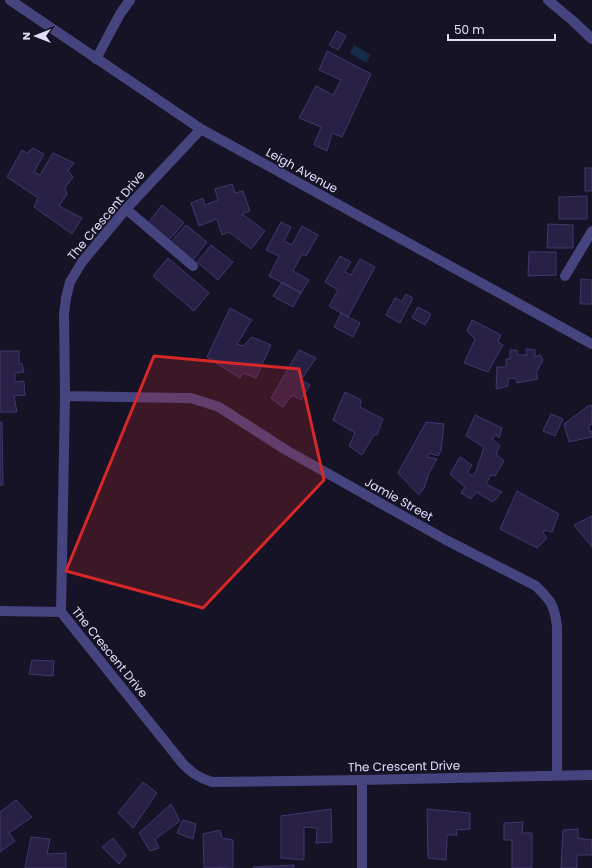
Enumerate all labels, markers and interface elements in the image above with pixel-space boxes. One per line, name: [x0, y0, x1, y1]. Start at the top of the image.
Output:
north arrow: [16, 16, 56, 56]
scale bar: [448, 16, 555, 42]
text: 50 m: [454, 21, 485, 38]
text: N: [18, 32, 34, 40]
street label: Leigh Avenue: [263, 143, 341, 197]
street label: The Crescent Drive: [63, 167, 149, 263]
street label: Jamie Street: [362, 473, 436, 525]
street label: The Crescent Drive: [68, 603, 152, 701]
street label: The Crescent Drive: [348, 757, 460, 775]

